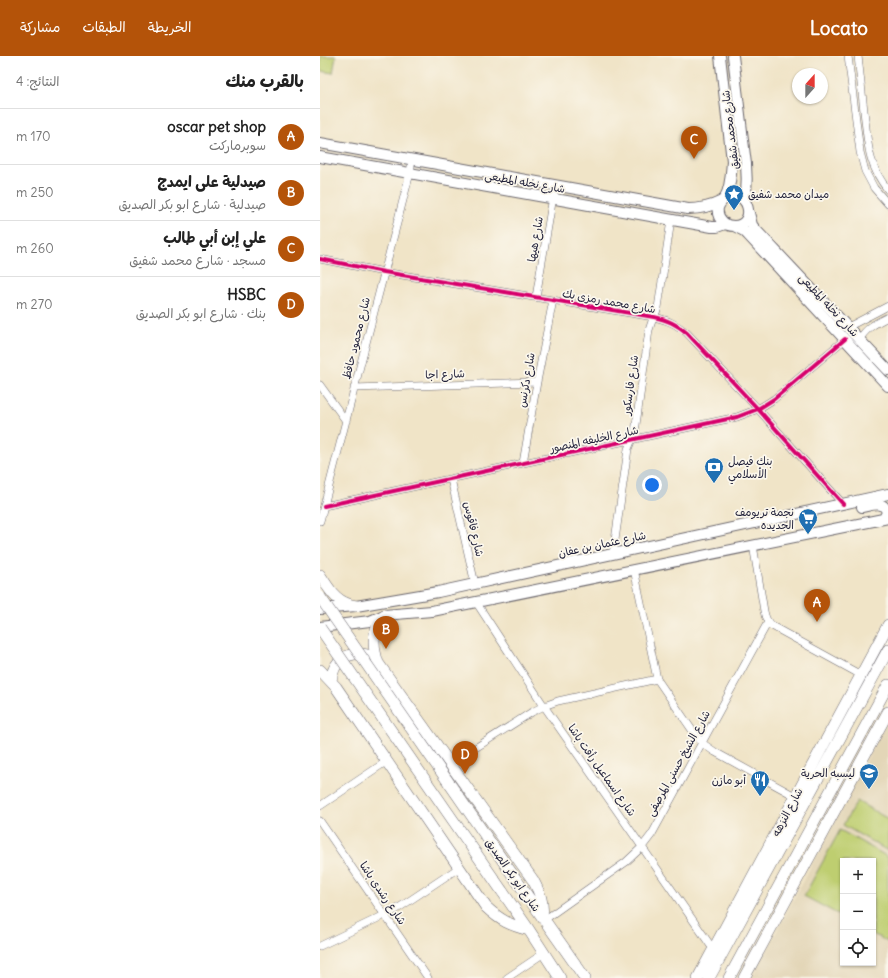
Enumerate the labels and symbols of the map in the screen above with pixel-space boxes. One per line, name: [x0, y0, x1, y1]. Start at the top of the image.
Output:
north arrow: [792, 68, 828, 104]
street label: شارع محمد شفيق: [718, 89, 744, 170]
pin: C: [681, 126, 707, 159]
street label: شارع نخله المطيعى: [483, 168, 566, 198]
place icon: ميدان محمد شفيق: [723, 183, 745, 211]
place label: ميدان محمد شفيق: [748, 187, 829, 201]
street label: شارع هيها: [524, 215, 548, 263]
street label: شارع نخله المطيعى: [795, 270, 862, 341]
street label: شارع محمد رمزى بك: [561, 286, 657, 318]
street label: شارع محمود حافظ: [339, 296, 375, 381]
street label: شارع دكرنس: [514, 352, 540, 409]
street label: شارع فارسكور: [619, 354, 643, 417]
street label: شارع اجا: [425, 366, 465, 384]
street label: شارع الخليفه المنصور: [547, 423, 640, 457]
place label: بنك فيصل الأسلامي: [728, 454, 773, 485]
bank icon: بنك فيصل الأسلامي: [703, 456, 725, 484]
your location: [642, 475, 662, 495]
street label: شارع فاقوس: [459, 500, 487, 558]
place label: نجمة تريومف الجديده: [735, 505, 794, 532]
supermarket icon: نجمة تريومف الجديده: [797, 507, 819, 535]
street label: شارع عثمان بن عفان: [557, 528, 648, 562]
pin: A: [804, 589, 830, 622]
pin: B: [373, 616, 399, 649]
street label: شارع الشيخ حسنى المرصفى: [643, 708, 715, 819]
street label: شارع اسماعيل رأفت باشا: [563, 721, 639, 820]
pin: D: [452, 741, 478, 774]
school or university icon: ليسبه الحرية: [858, 762, 880, 790]
place label: ليسبه الحرية: [801, 766, 855, 781]
restaurant icon: أبو مازن: [749, 769, 771, 797]
place label: أبو مازن: [712, 773, 746, 788]
street label: شارع النزهه: [768, 785, 807, 840]
street label: شارع ابو بكر الصديق: [481, 836, 543, 915]
street label: شارع رشدى باشا: [355, 859, 409, 928]

